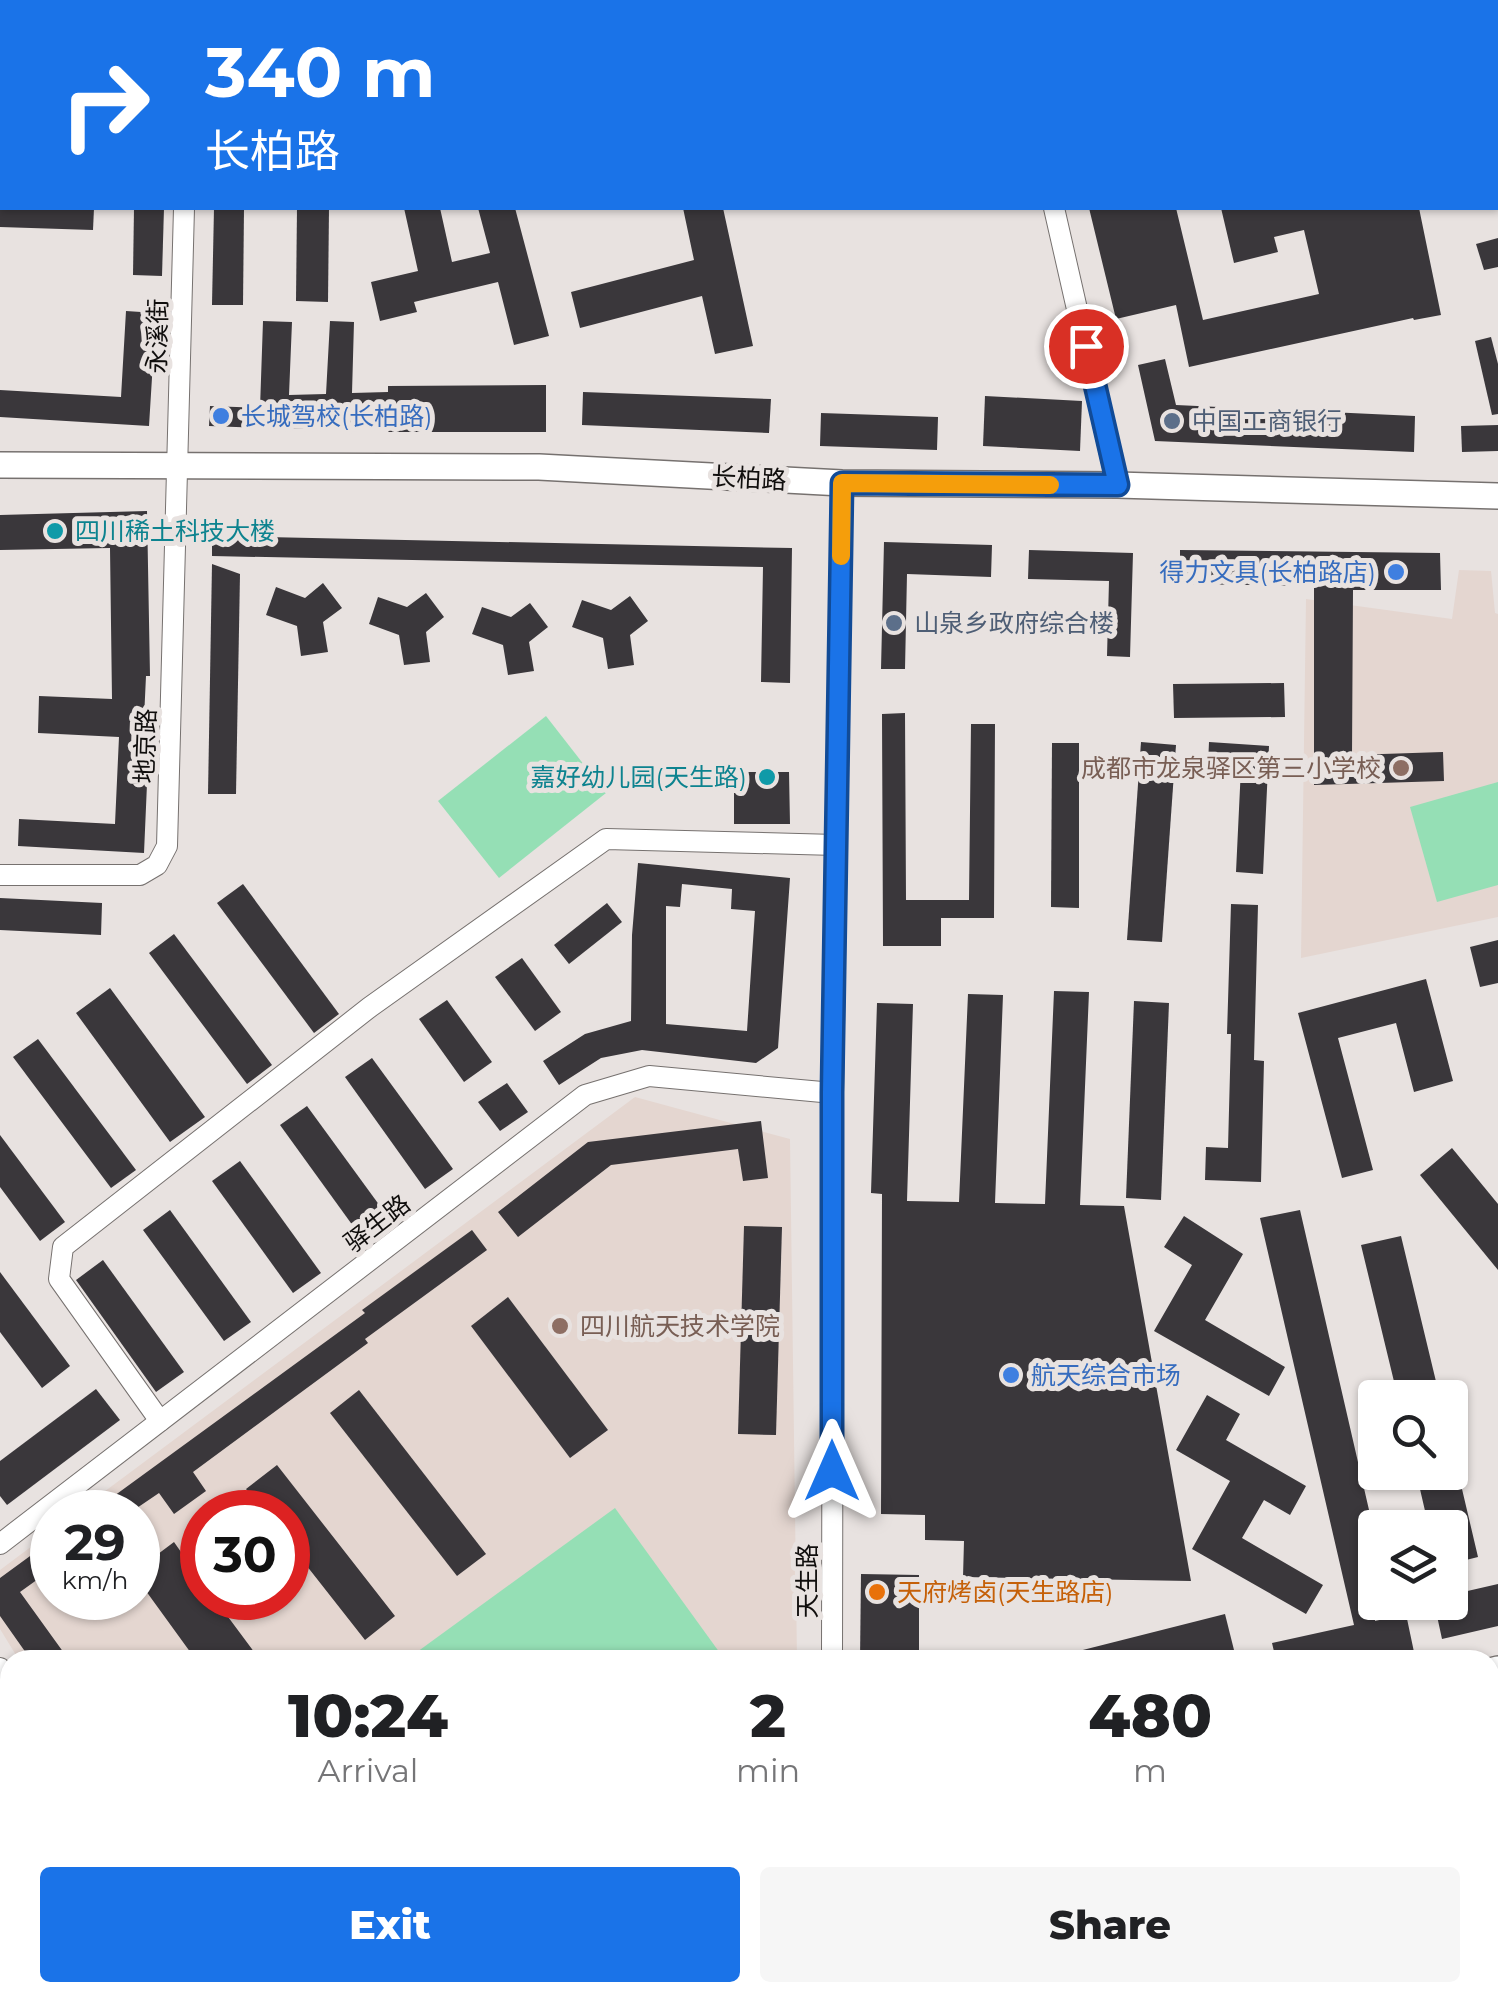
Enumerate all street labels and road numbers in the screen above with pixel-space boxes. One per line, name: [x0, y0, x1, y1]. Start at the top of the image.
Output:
street label: 永溪街: [141, 298, 173, 374]
street label: 长柏路: [711, 461, 787, 495]
street label: 地京路: [129, 708, 161, 784]
street label: 驿生路: [338, 1188, 416, 1258]
street label: 天生路: [792, 1543, 822, 1619]

